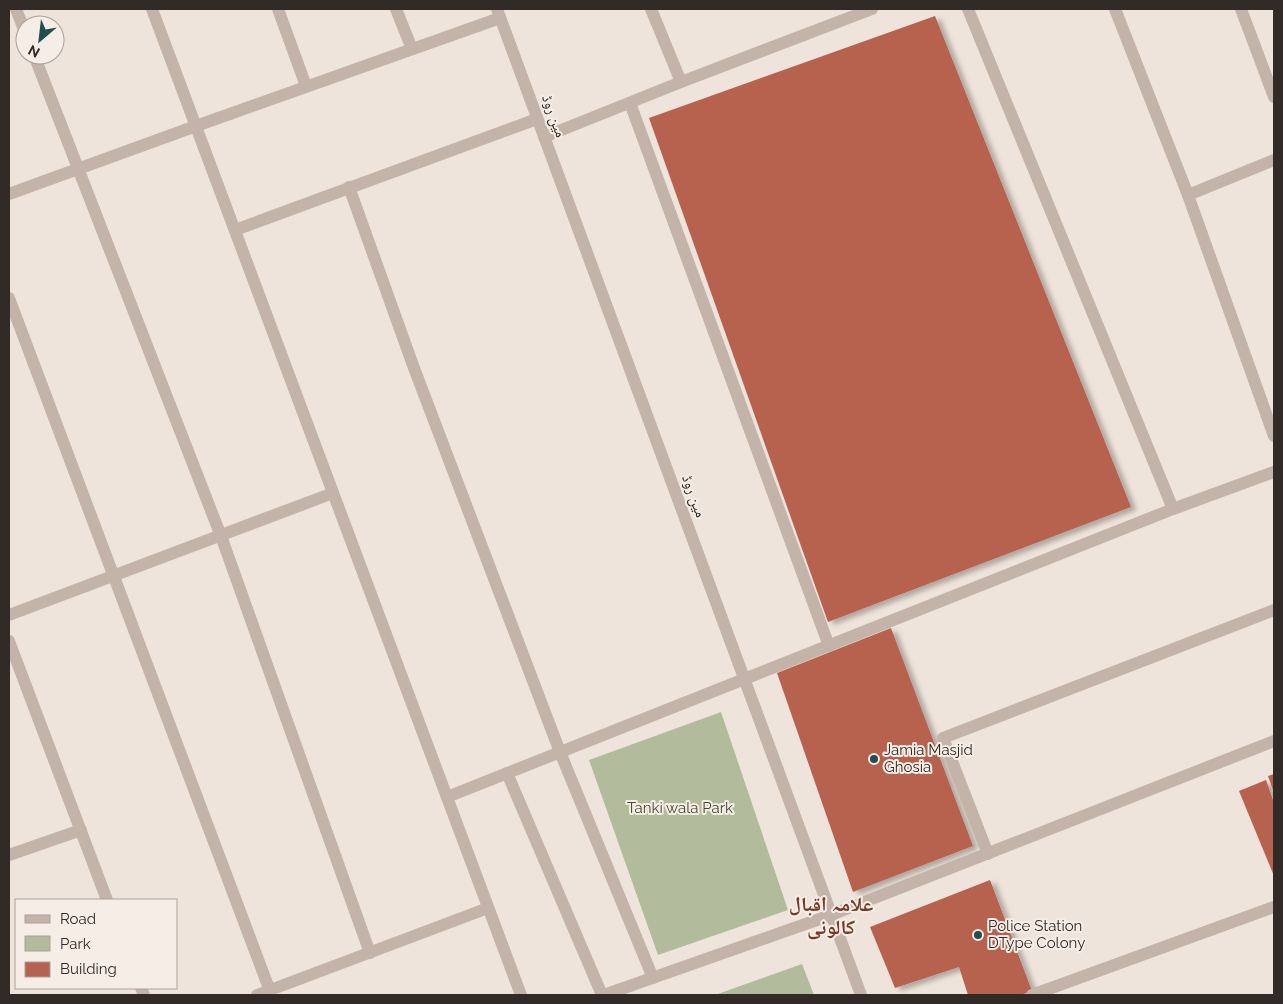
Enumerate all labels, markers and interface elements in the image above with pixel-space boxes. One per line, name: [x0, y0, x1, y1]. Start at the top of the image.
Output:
north arrow: [15, 15, 65, 65]
text: N: [25, 42, 42, 61]
street label: مین روڈ: [537, 92, 570, 140]
street label: مین روڈ: [677, 472, 710, 520]
place label: Jamia Masjid Ghosia: [884, 741, 973, 776]
marker: Jamia Masjid Ghosia: [868, 753, 880, 765]
park label: Tanki wala Park: [627, 799, 733, 817]
district label: علامہ اقبال کالونی: [789, 892, 873, 940]
legend: [15, 899, 178, 989]
text: Road: [60, 910, 96, 928]
place label: Police Station DType Colony: [988, 917, 1085, 952]
marker: Police Station DType Colony: [972, 929, 984, 941]
text: Park: [60, 935, 91, 953]
text: Building: [60, 960, 117, 978]

